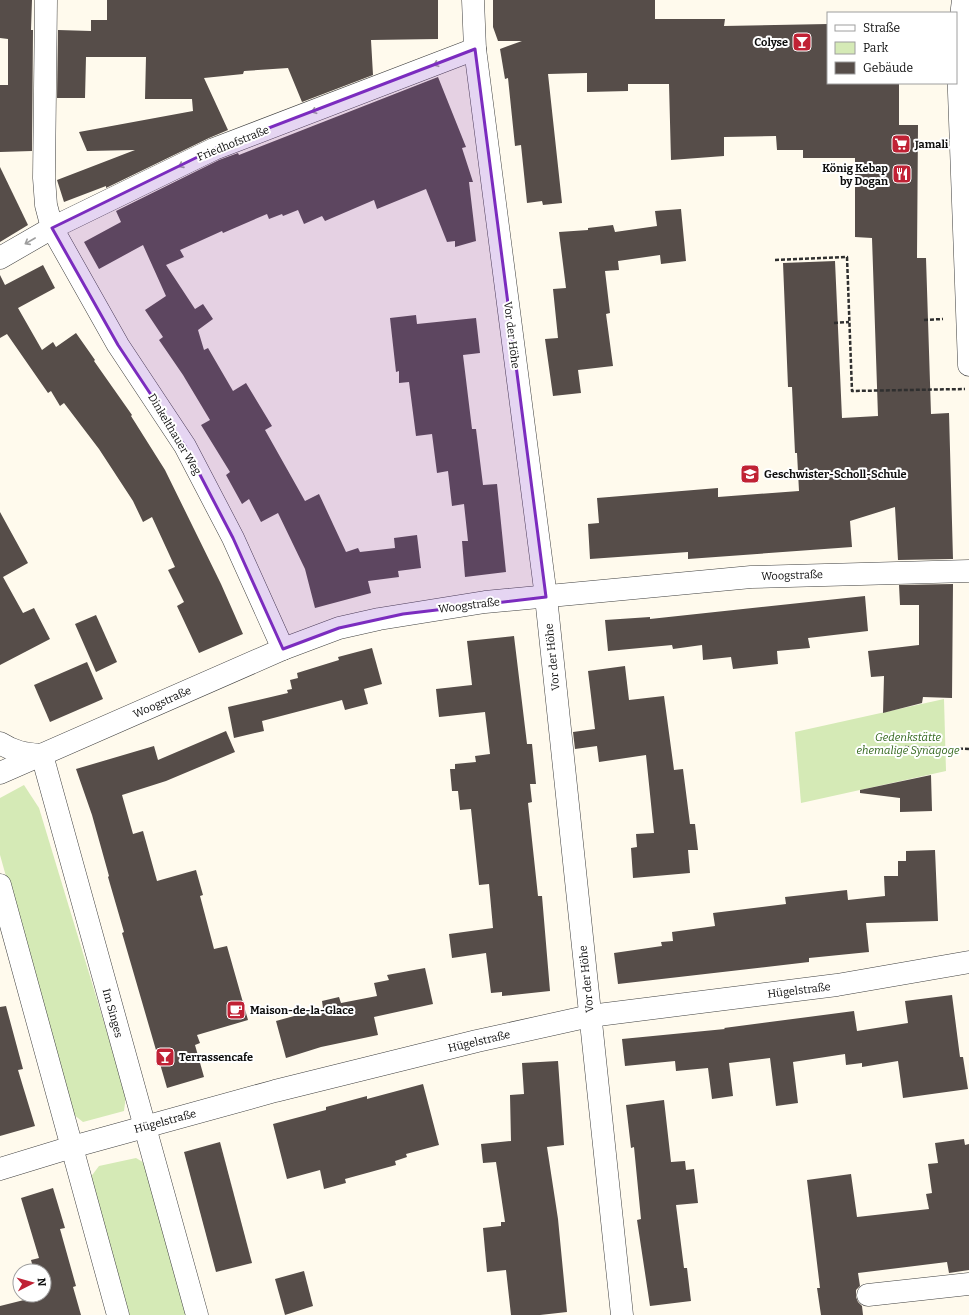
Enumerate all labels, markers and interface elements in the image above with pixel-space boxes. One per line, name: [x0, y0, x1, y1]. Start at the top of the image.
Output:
legend: [827, 12, 957, 84]
text: Straße: [863, 21, 900, 35]
bar icon: Colyse: [791, 31, 813, 53]
place label: Colyse: [754, 36, 788, 49]
text: Park: [863, 41, 889, 55]
one-way arrow: [433, 60, 445, 68]
text: Gebäude: [863, 61, 913, 75]
one-way arrow: [312, 106, 324, 114]
street label: Friedhofstraße: [195, 123, 271, 164]
supermarket icon: Jamali: [890, 133, 912, 155]
place label: Jamali: [914, 138, 949, 151]
one-way arrow: [178, 161, 190, 168]
place label: König Kebap by Dogan: [822, 162, 888, 188]
restaurant icon: König Kebap by Dogan: [891, 163, 913, 185]
one-way arrow: [24, 237, 36, 245]
street label: Vor der Höhe: [501, 301, 522, 369]
street label: Dinkelthauer Weg: [145, 391, 204, 477]
school or university icon: Geschwister-Scholl-Schule: [739, 463, 761, 485]
place label: Geschwister-Scholl-Schule: [764, 468, 907, 481]
street label: Woogstraße: [761, 568, 823, 583]
street label: Woogstraße: [437, 595, 501, 616]
street label: Vor der Höhe: [543, 623, 562, 691]
street label: Woogstraße: [131, 684, 193, 721]
park label: Gedenkstätte ehemalige Synagoge: [856, 731, 960, 757]
street label: Vor der Höhe: [577, 945, 596, 1013]
street label: Hügelstraße: [767, 980, 831, 1001]
street label: Im Singes: [100, 987, 125, 1039]
cafe icon: Maison-de-la-Glace: [225, 999, 247, 1021]
place label: Maison-de-la-Glace: [250, 1004, 354, 1017]
street label: Hügelstraße: [447, 1028, 512, 1055]
bar icon: Terrassencafe: [154, 1046, 176, 1068]
place label: Terrassencafe: [179, 1051, 253, 1064]
street label: Hügelstraße: [133, 1107, 198, 1136]
north arrow: [12, 1263, 52, 1303]
text: N: [35, 1277, 48, 1287]

